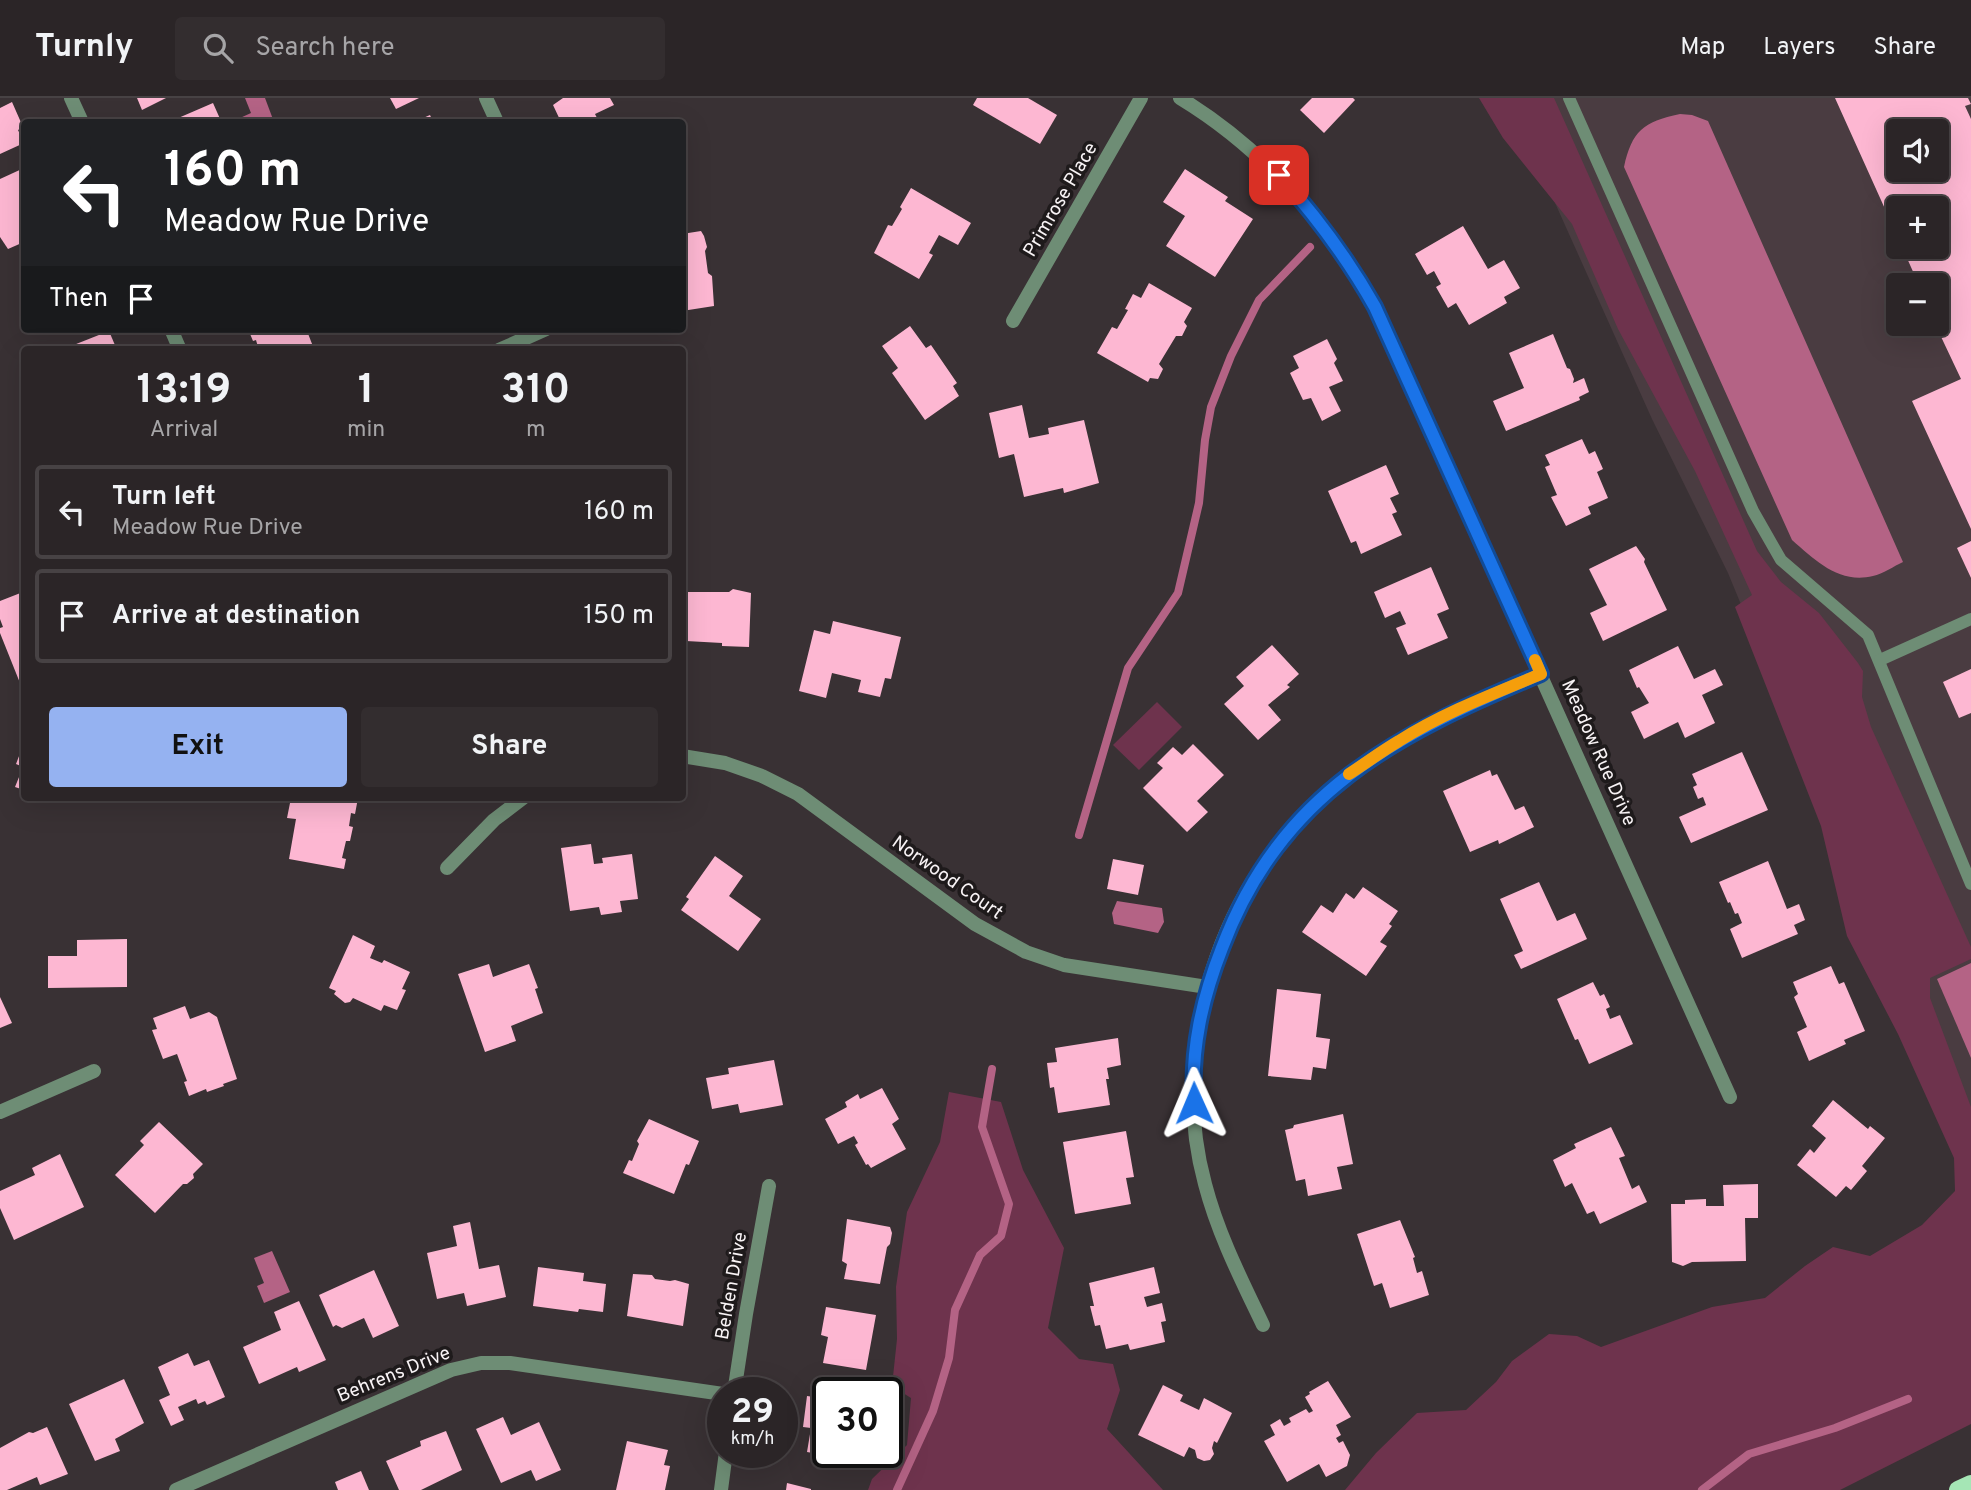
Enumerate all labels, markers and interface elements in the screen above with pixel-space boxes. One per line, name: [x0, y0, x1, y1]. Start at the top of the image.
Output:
search box: [175, 17, 665, 80]
text: Turnly: [35, 27, 133, 69]
icon: search: [199, 29, 237, 67]
text: Search here: [255, 32, 394, 65]
text: Map: [1680, 33, 1725, 63]
text: Layers: [1763, 33, 1835, 63]
text: Share: [1873, 33, 1936, 63]
map controls: [1886, 119, 1949, 336]
button: sound: [1886, 119, 1949, 182]
street label: Primrose Place: [1019, 138, 1103, 262]
text: 160 m: [164, 142, 301, 204]
pin: [1249, 145, 1309, 205]
icon: left: [49, 147, 140, 238]
icon: arrive: [1260, 156, 1298, 194]
button: +: [1886, 196, 1949, 259]
text: Meadow Rue Drive: [164, 203, 429, 243]
button: −: [1886, 273, 1949, 336]
icon: arrive: [122, 280, 160, 318]
text: Then: [49, 283, 108, 316]
text: 13:19: [137, 365, 231, 418]
text: 1: [358, 365, 375, 418]
text: 310: [501, 365, 570, 418]
text: Arrival: [150, 416, 218, 445]
text: min: [347, 416, 385, 445]
text: m: [526, 416, 545, 445]
text: Turn left: [112, 481, 216, 514]
icon: left: [53, 493, 91, 531]
text: 160 m: [584, 496, 654, 529]
text: Meadow Rue Drive: [112, 514, 303, 543]
icon: arrive: [53, 597, 91, 635]
text: Arrive at destination: [112, 600, 360, 633]
text: 150 m: [583, 600, 654, 633]
street label: Meadow Rue Drive: [1555, 676, 1641, 830]
button: Exit: [49, 707, 347, 787]
button: Share: [361, 707, 658, 787]
street label: Norwood Court: [887, 831, 1007, 925]
position arrow: [1157, 1066, 1231, 1140]
street label: Belden Drive: [711, 1230, 753, 1342]
street label: Behrens Drive: [334, 1341, 454, 1409]
speed limit sign: 30: [812, 1377, 903, 1468]
text: 29: [731, 1391, 774, 1435]
text: km/h: [731, 1428, 774, 1451]

